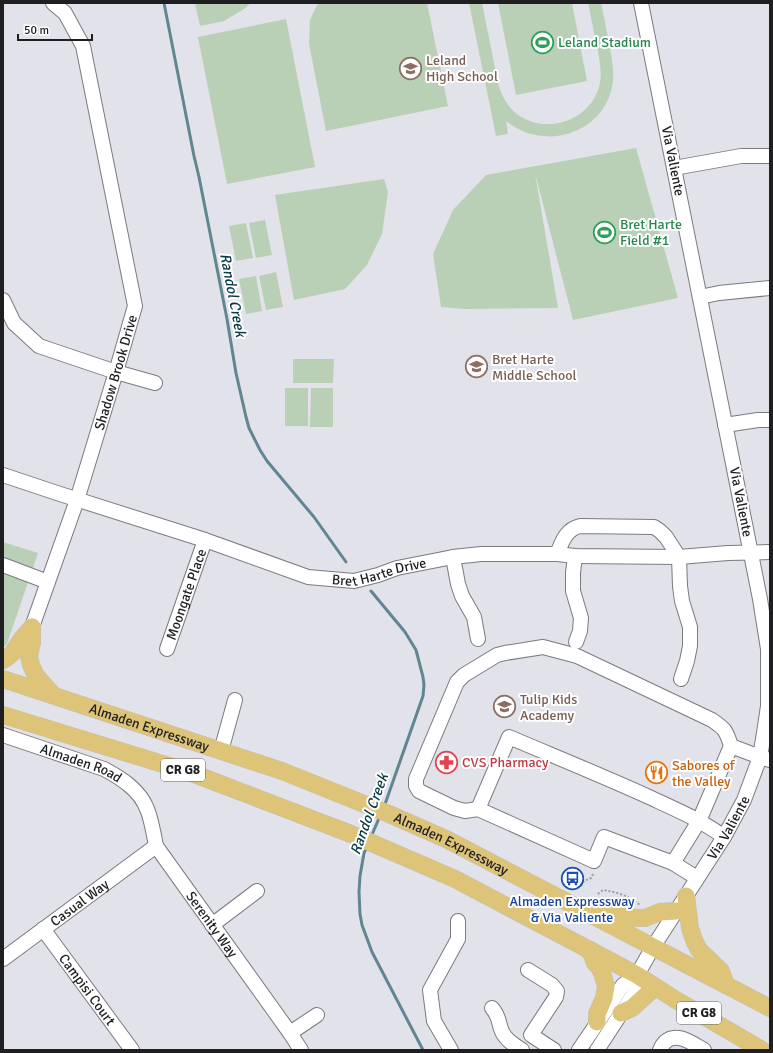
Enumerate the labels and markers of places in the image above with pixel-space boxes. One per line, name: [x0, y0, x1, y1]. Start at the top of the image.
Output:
sports icon: Leland Stadium: [530, 29, 556, 55]
place label: Leland Stadium: [558, 34, 651, 51]
place label: Leland High School: [426, 52, 498, 85]
school or university icon: Leland High School: [398, 55, 424, 81]
place label: Bret Harte Field #1: [620, 216, 682, 249]
sports icon: Bret Harte Field #1: [592, 219, 618, 245]
place label: Bret Harte Middle School: [492, 351, 577, 384]
school or university icon: Bret Harte Middle School: [463, 354, 489, 380]
place label: Tulip Kids Academy: [520, 691, 577, 724]
school or university icon: Tulip Kids Academy: [491, 694, 517, 720]
pharmacy icon: CVS Pharmacy: [433, 749, 459, 775]
place label: CVS Pharmacy: [462, 754, 549, 771]
place label: Sabores of the Valley: [672, 757, 736, 790]
restaurant icon: Sabores of the Valley: [643, 760, 669, 786]
bus stop icon: Almaden Expressway & Via Valiente: [559, 866, 585, 892]
place label: Almaden Expressway & Via Valiente: [509, 893, 635, 926]

